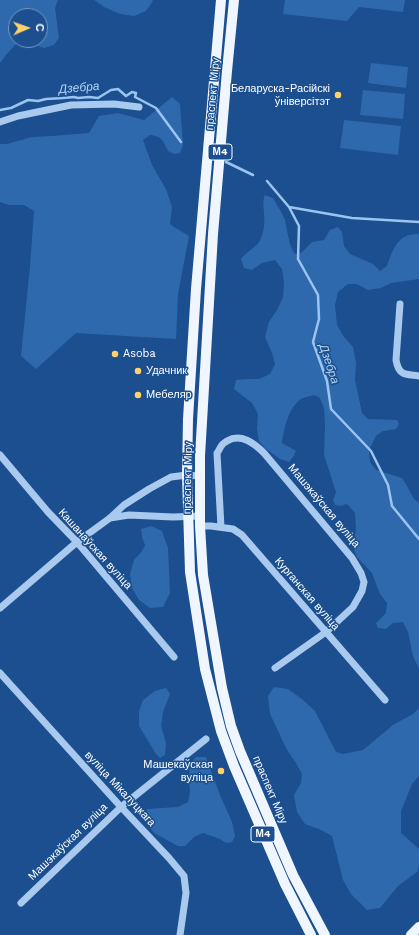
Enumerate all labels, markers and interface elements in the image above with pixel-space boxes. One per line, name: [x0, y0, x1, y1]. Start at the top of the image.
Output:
north arrow: [8, 8, 48, 48]
text: С: [33, 23, 46, 32]
street label: праспект Міру: [203, 57, 223, 131]
water label: Дзебра: [58, 79, 100, 97]
place label: Беларуска-Расійскі ўніверсітэт: [231, 82, 330, 108]
marker: Беларуска-Расійскі ўніверсітэт: [333, 90, 343, 100]
road number: М4: [208, 144, 232, 160]
water label: Дзебра: [316, 342, 342, 386]
place label: Asoba: [123, 347, 156, 361]
marker: Asoba: [110, 349, 120, 359]
place label: Удачник: [146, 364, 187, 378]
marker: Удачник: [133, 366, 143, 376]
place label: Мебеляр: [146, 388, 192, 402]
marker: Мебеляр: [133, 390, 143, 400]
street label: праспект Міру: [181, 442, 195, 514]
street label: Машэкаўская вуліца: [285, 462, 363, 550]
street label: Кашанаўская вуліца: [55, 506, 135, 592]
street label: Курганская вуліца: [272, 555, 342, 633]
street label: вуліца Мікалуцкага: [82, 749, 158, 829]
street label: праспект Міру: [250, 754, 290, 826]
place label: Машекаўская вуліца: [143, 758, 213, 784]
marker: Машекаўская вуліца: [216, 766, 226, 776]
street label: Машэкаўская вуліца: [26, 801, 110, 883]
road number: М4: [251, 826, 275, 842]

